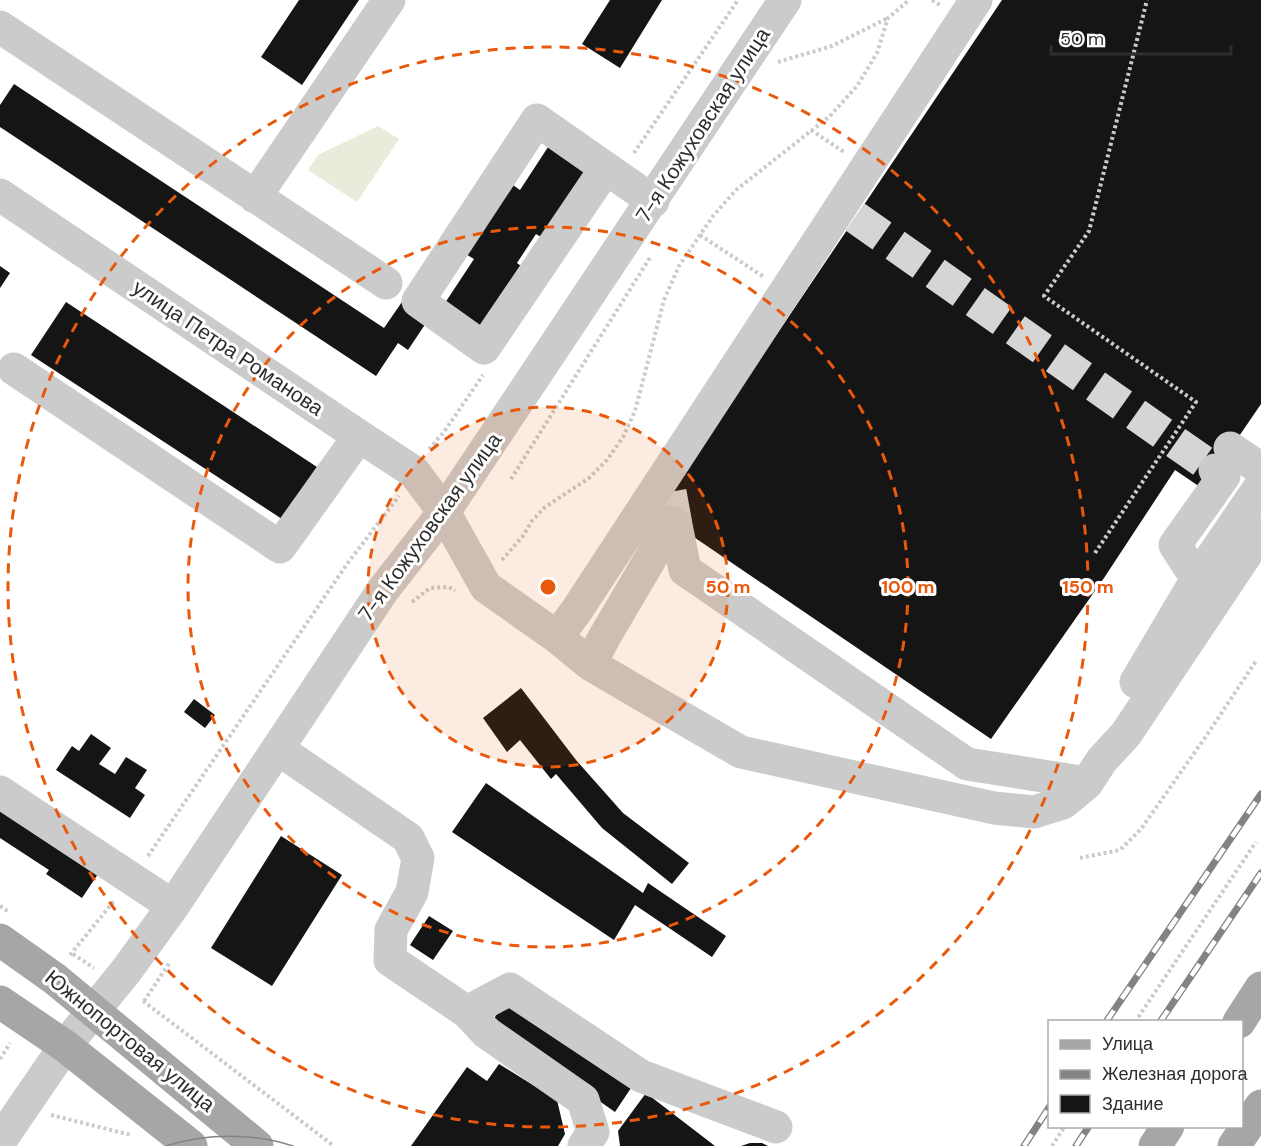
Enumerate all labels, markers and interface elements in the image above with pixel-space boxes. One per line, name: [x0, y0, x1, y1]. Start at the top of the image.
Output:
scale bar: [1051, 18, 1231, 56]
street label: 7-я Кожуховская улица: [630, 22, 777, 228]
text: 50 m: [1060, 27, 1104, 51]
street label: улица Петра Романова: [127, 274, 329, 423]
street label: 7-я Кожуховская улица: [352, 427, 508, 627]
text: 50 m: [705, 575, 751, 599]
text: 100 m: [881, 575, 935, 599]
text: 150 m: [1062, 575, 1114, 599]
centre of rings: [538, 577, 558, 597]
street label: Южнопортовая улица: [39, 964, 221, 1119]
legend: [1048, 1020, 1243, 1128]
text: Улица: [1102, 1032, 1154, 1056]
text: Железная дорога: [1102, 1062, 1248, 1086]
text: Здание: [1102, 1092, 1163, 1116]

